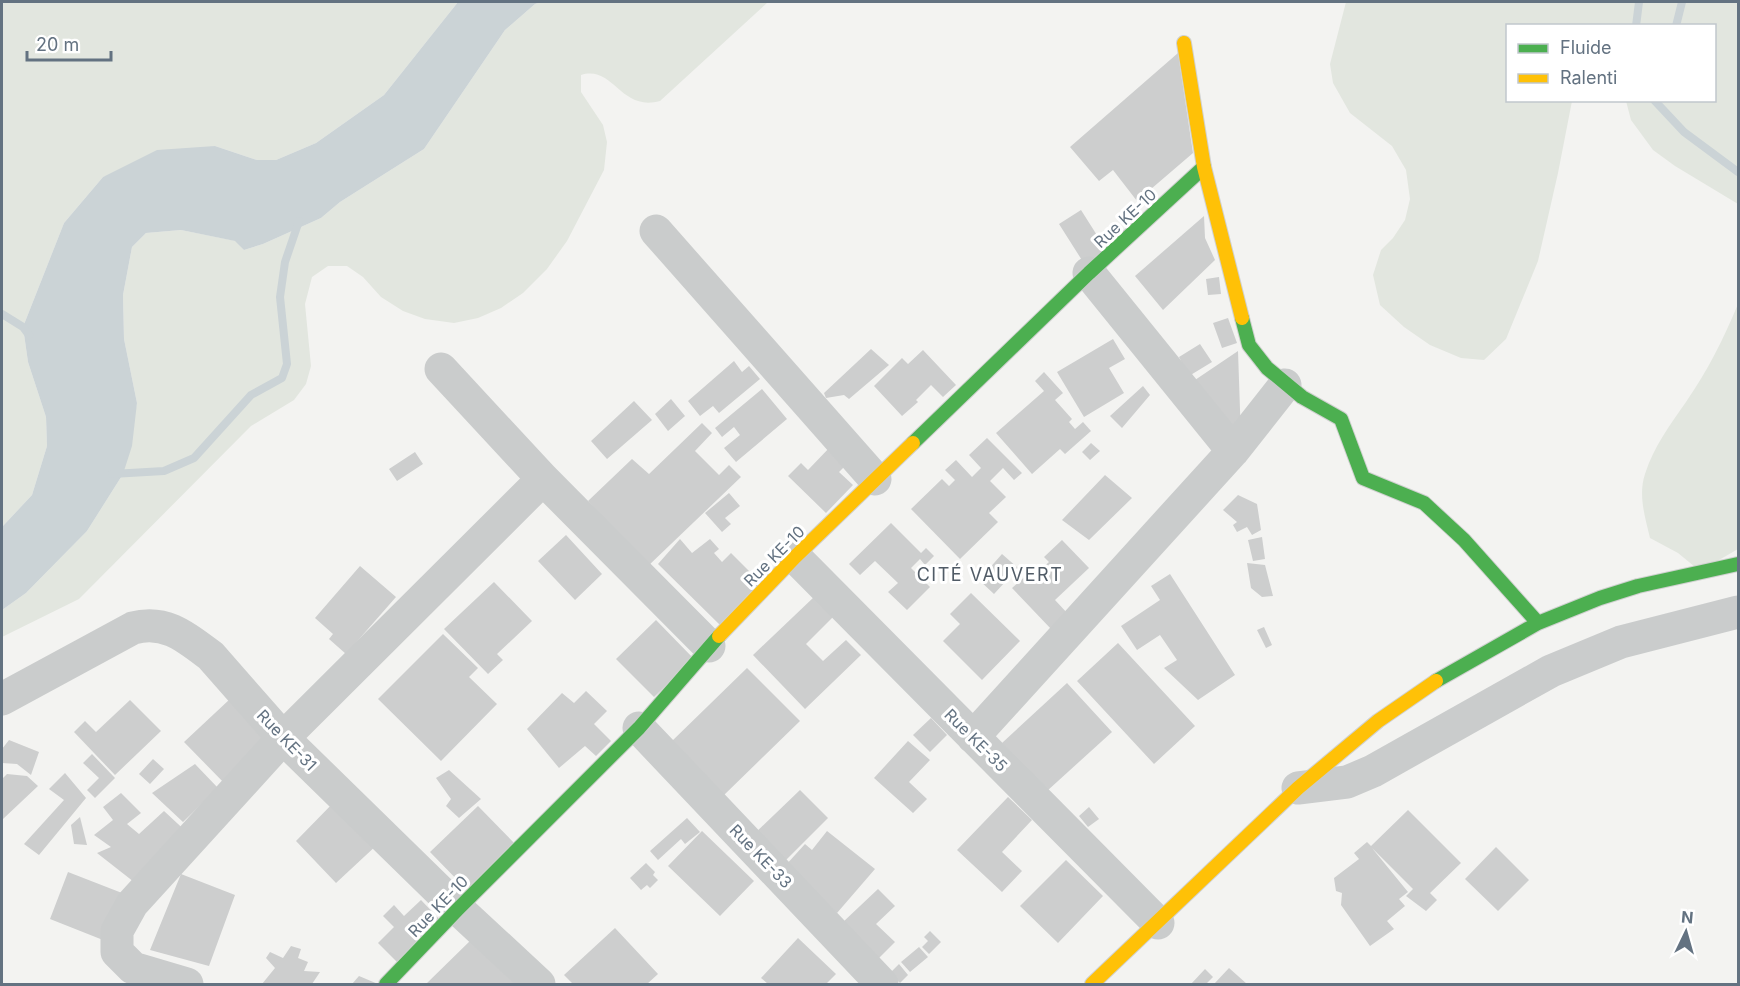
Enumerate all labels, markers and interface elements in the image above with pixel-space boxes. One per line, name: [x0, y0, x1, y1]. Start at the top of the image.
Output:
scale bar: [27, 24, 111, 62]
legend: [1506, 24, 1716, 102]
text: 20 m: [36, 34, 79, 55]
text: Fluide: [1560, 37, 1612, 58]
text: Ralenti: [1560, 67, 1617, 88]
street label: Rue KE-10: [1090, 184, 1160, 252]
street label: Rue KE-10: [739, 521, 809, 591]
district label: CITÉ VAUVERT: [917, 563, 1063, 585]
street label: Rue KE-35: [940, 704, 1012, 776]
street label: Rue KE-31: [253, 705, 321, 775]
street label: Rue KE-33: [726, 820, 796, 892]
street label: Rue KE-10: [404, 871, 472, 941]
north arrow: [1656, 902, 1716, 962]
text: N: [1680, 907, 1694, 928]

